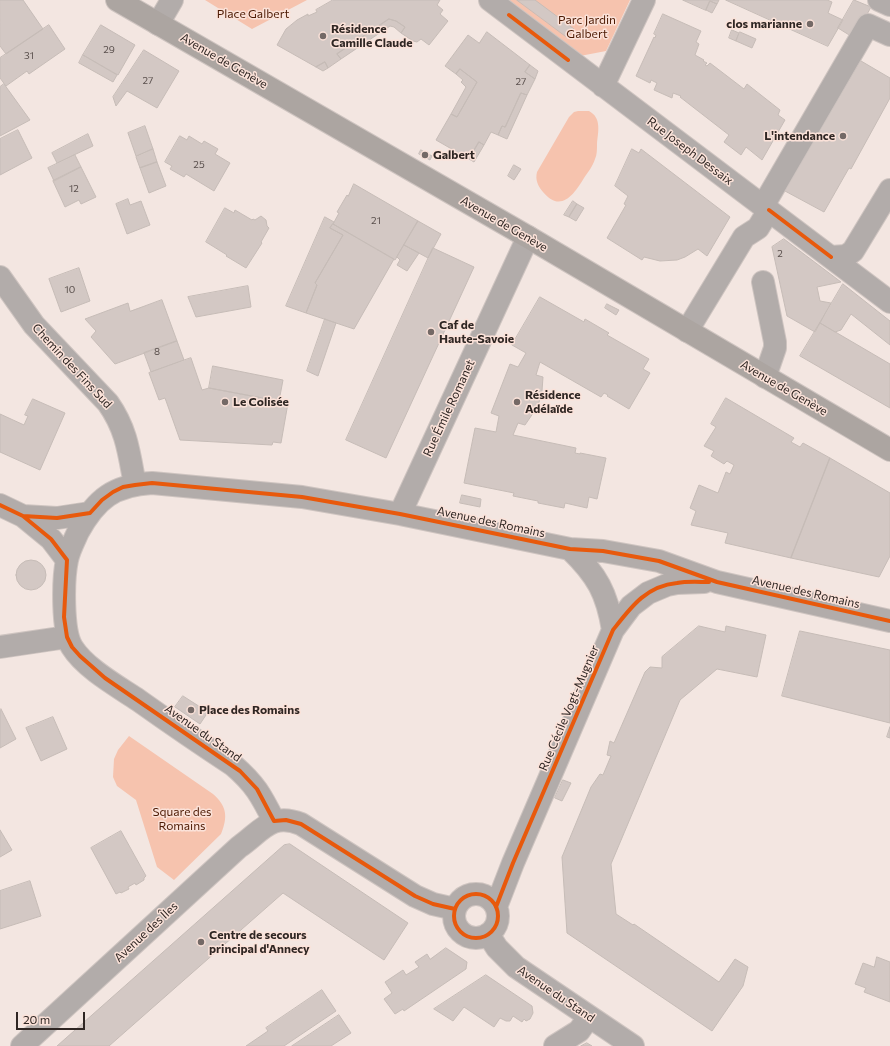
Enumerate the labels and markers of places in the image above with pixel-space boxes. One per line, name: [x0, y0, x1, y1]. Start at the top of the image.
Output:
place label: clos marianne: [726, 17, 802, 31]
marker: clos marianne: [805, 19, 815, 29]
place label: Résidence Camille Claude: [331, 22, 412, 50]
marker: Résidence Camille Claude: [318, 31, 328, 41]
place label: L'intendance: [764, 129, 835, 143]
marker: L'intendance: [838, 131, 848, 141]
place label: Galbert: [433, 148, 475, 162]
marker: Galbert: [420, 150, 430, 160]
place label: Caf de Haute-Savoie: [439, 318, 514, 346]
marker: Caf de Haute-Savoie: [426, 327, 436, 337]
place label: Résidence Adélaïde: [525, 388, 581, 416]
place label: Le Colisée: [233, 395, 289, 409]
marker: Le Colisée: [220, 397, 230, 407]
marker: Résidence Adélaïde: [512, 397, 522, 407]
place label: Place des Romains: [199, 703, 300, 717]
marker: Place des Romains: [186, 705, 196, 715]
place label: Centre de secours principal d'Annecy: [209, 928, 310, 956]
marker: Centre de secours principal d'Annecy: [196, 937, 206, 947]

